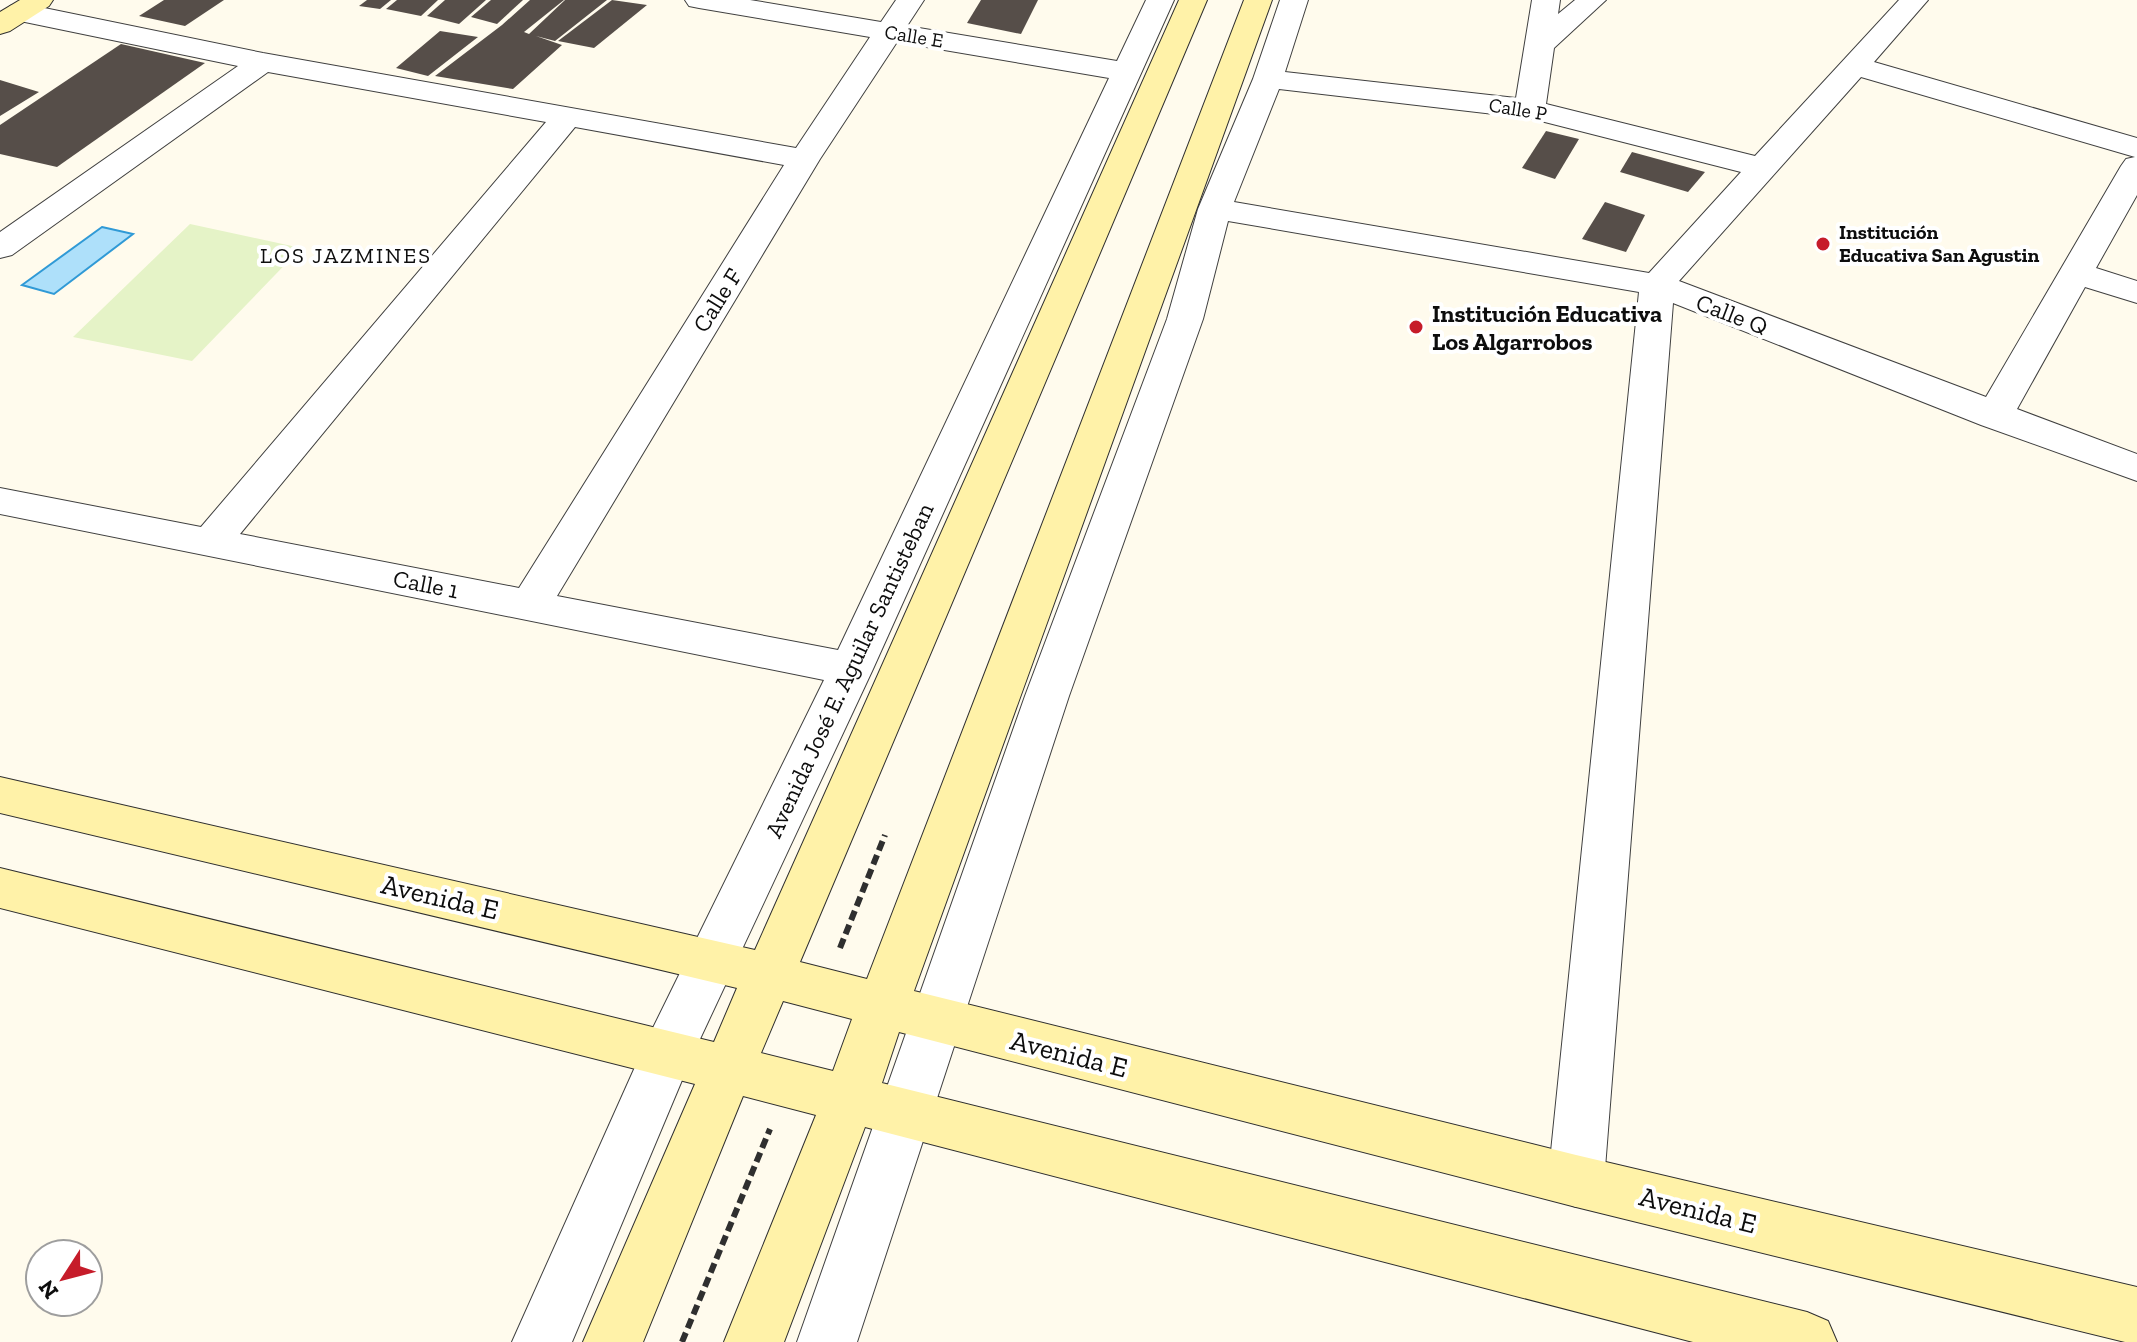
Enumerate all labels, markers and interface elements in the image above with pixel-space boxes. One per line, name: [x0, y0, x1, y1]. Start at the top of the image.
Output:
street label: Calle E: [883, 20, 945, 52]
street label: Calle P: [1487, 93, 1549, 125]
place label: Institución Educativa San Agustin: [1839, 220, 2039, 267]
marker: Institución Educativa San Agustin: [1814, 235, 1832, 253]
district label: LOS JAZMINES: [260, 242, 432, 269]
street label: Calle F: [686, 263, 748, 337]
street label: Calle Q: [1692, 287, 1772, 341]
place label: Institución Educativa Los Algarrobos: [1432, 299, 1662, 356]
marker: Institución Educativa Los Algarrobos: [1407, 318, 1425, 336]
street label: Avenida José E. Aguilar Santisteban: [759, 498, 940, 842]
street label: Calle 1: [391, 563, 461, 605]
street label: Avenida E: [378, 867, 502, 927]
street label: Avenida E: [1007, 1024, 1131, 1084]
street label: Avenida E: [1636, 1180, 1760, 1240]
north arrow: [24, 1238, 104, 1318]
text: N: [32, 1275, 64, 1304]

